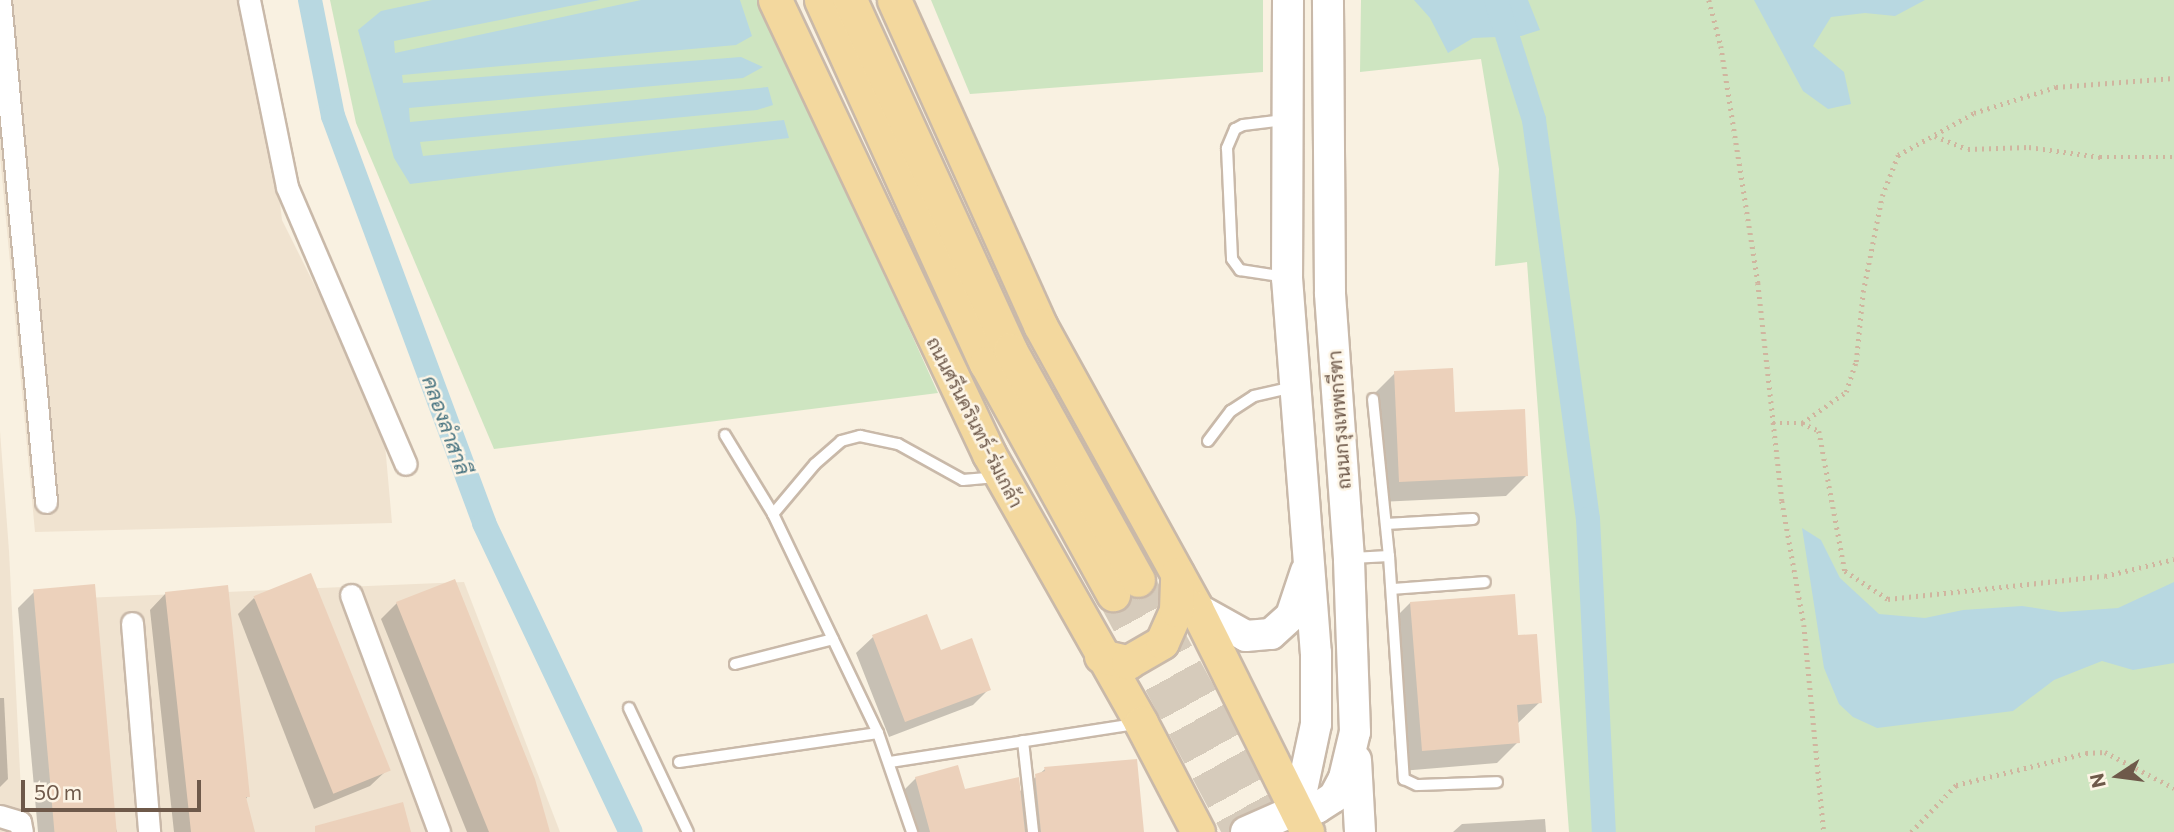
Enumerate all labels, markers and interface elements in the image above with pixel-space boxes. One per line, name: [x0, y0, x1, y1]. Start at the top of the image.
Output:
street label: ถนนศรีนครินทร์-ร่มเกล้า: [922, 333, 1028, 511]
street label: ถนนกรุงเทพกรีฑา: [1323, 350, 1355, 490]
water label: คลองลำสาลี: [417, 372, 477, 478]
north arrow: [2083, 741, 2153, 811]
scale bar: [24, 766, 205, 810]
text: N: [2084, 771, 2110, 790]
text: 50 m: [34, 779, 82, 804]

